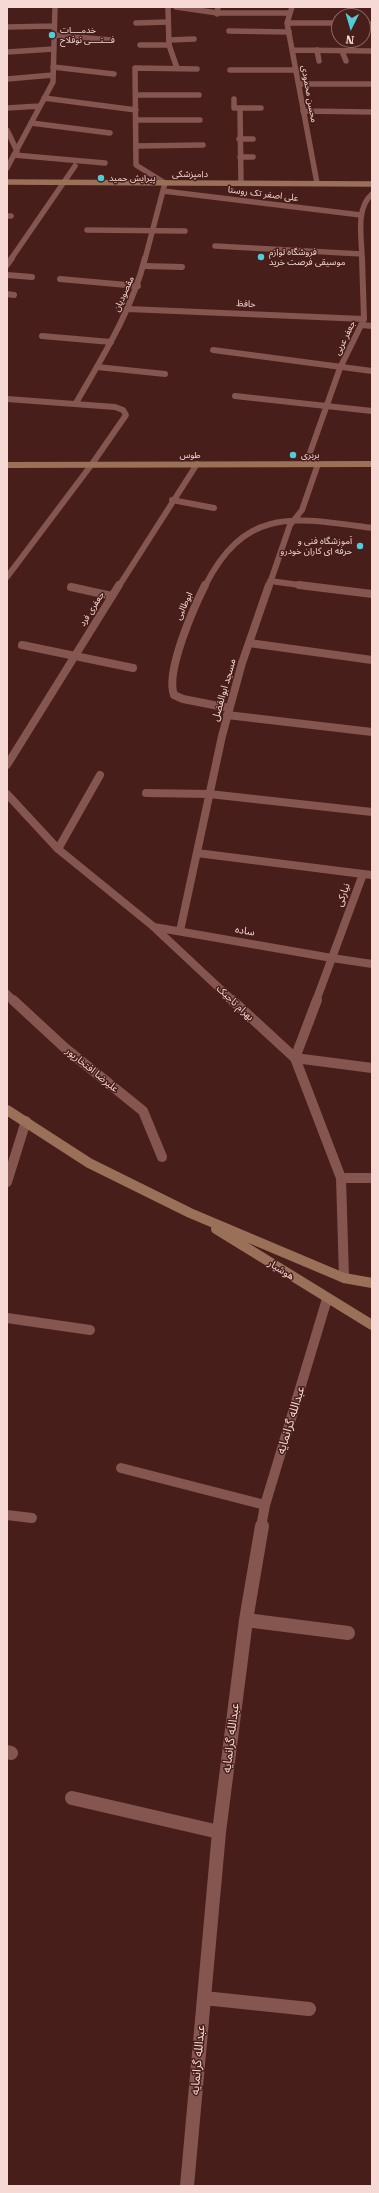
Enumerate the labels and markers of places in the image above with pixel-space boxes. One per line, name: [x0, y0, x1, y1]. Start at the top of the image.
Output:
place label: خدمــــات فـــنــــی نوفلاح: [60, 25, 115, 46]
marker: خدمــــات فـــنــــی نوفلاح: [47, 30, 57, 40]
marker: پیرایش حمید: [96, 173, 106, 183]
place label: پیرایش حمید: [109, 173, 156, 183]
place label: فروشگاه لوازم موسیقی فرصت خرید: [269, 247, 345, 268]
marker: فروشگاه لوازم موسیقی فرصت خرید: [256, 252, 266, 262]
marker: بربری: [288, 450, 298, 460]
place label: بربری: [301, 450, 320, 460]
place label: آموزشگاه فنی و حرفه ای کاران خودرو: [280, 536, 352, 557]
marker: آموزشگاه فنی و حرفه ای کاران خودرو: [355, 541, 365, 551]

